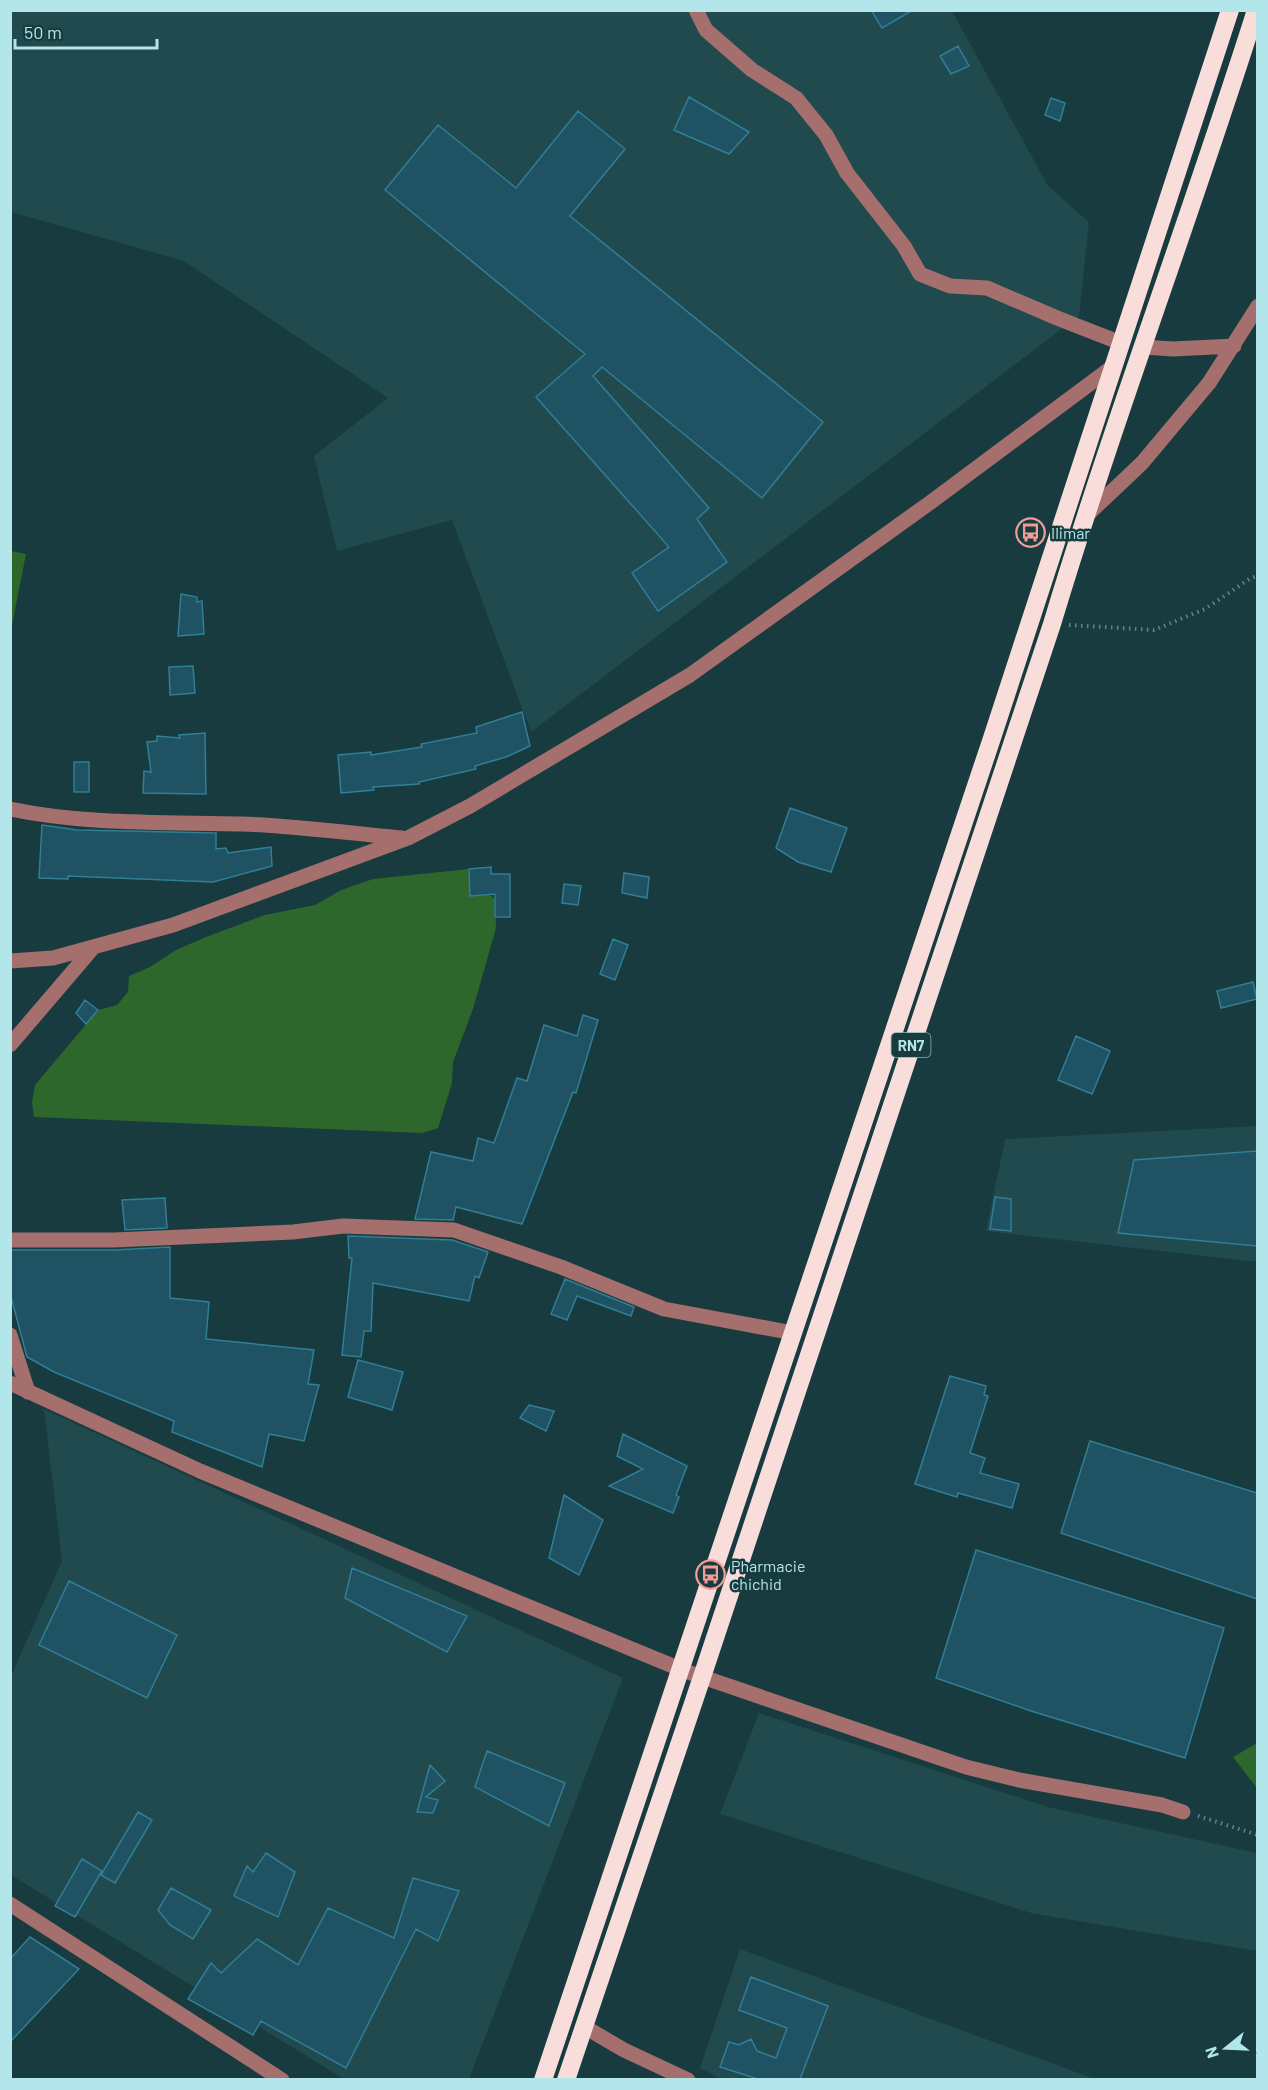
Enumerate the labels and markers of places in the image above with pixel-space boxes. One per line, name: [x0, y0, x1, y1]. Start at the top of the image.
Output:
bus stop icon: Ilimar: [1014, 516, 1046, 548]
place label: Ilimar: [1051, 523, 1090, 542]
place label: Pharmacie chichid: [731, 1556, 805, 1593]
bus stop icon: Pharmacie chichid: [694, 1558, 726, 1590]

